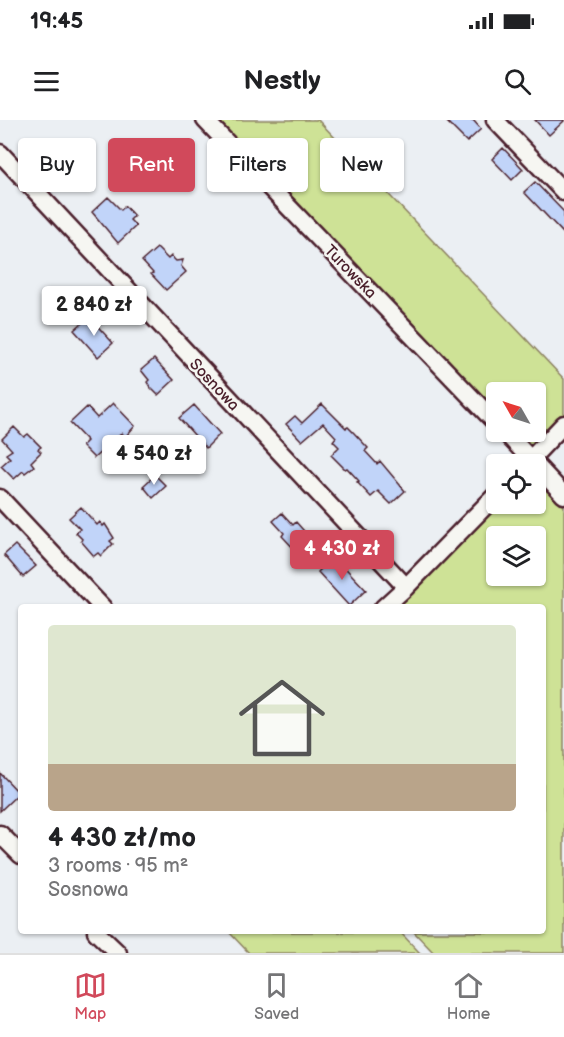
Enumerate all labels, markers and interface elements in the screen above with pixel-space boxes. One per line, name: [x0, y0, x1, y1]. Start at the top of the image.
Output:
text: 19:45: [30, 8, 83, 35]
icon: menu: [30, 65, 63, 98]
text: Nestly: [243, 65, 321, 97]
icon: search: [501, 65, 534, 98]
chip: Buy: [18, 138, 96, 192]
chip: Rent: [108, 138, 195, 192]
chip: Filters: [207, 138, 308, 192]
chip: New: [320, 138, 404, 192]
street label: Turowska: [320, 241, 380, 303]
pin: 2 840 zł: [32, 286, 156, 337]
text: 2 840 zł: [56, 293, 132, 317]
street label: Sosnowa: [185, 355, 243, 415]
north arrow: [486, 382, 546, 442]
map controls: [486, 382, 546, 586]
pin: 4 540 zł: [92, 435, 216, 486]
text: 4 540 zł: [116, 442, 192, 466]
button: locate: [486, 454, 546, 514]
button: layers: [486, 526, 546, 586]
pin: 4 430 zł: [280, 530, 404, 581]
text: 4 430 zł: [304, 537, 380, 561]
icon: home: [228, 664, 336, 772]
text: 4 430 zł/mo: [48, 823, 196, 854]
text: 3 rooms · 95 m²: [48, 854, 188, 878]
text: Sosnowa: [48, 878, 128, 902]
tab: Map: [74, 969, 107, 1024]
tab: Saved: [254, 969, 299, 1024]
tab: Home: [447, 969, 490, 1024]

